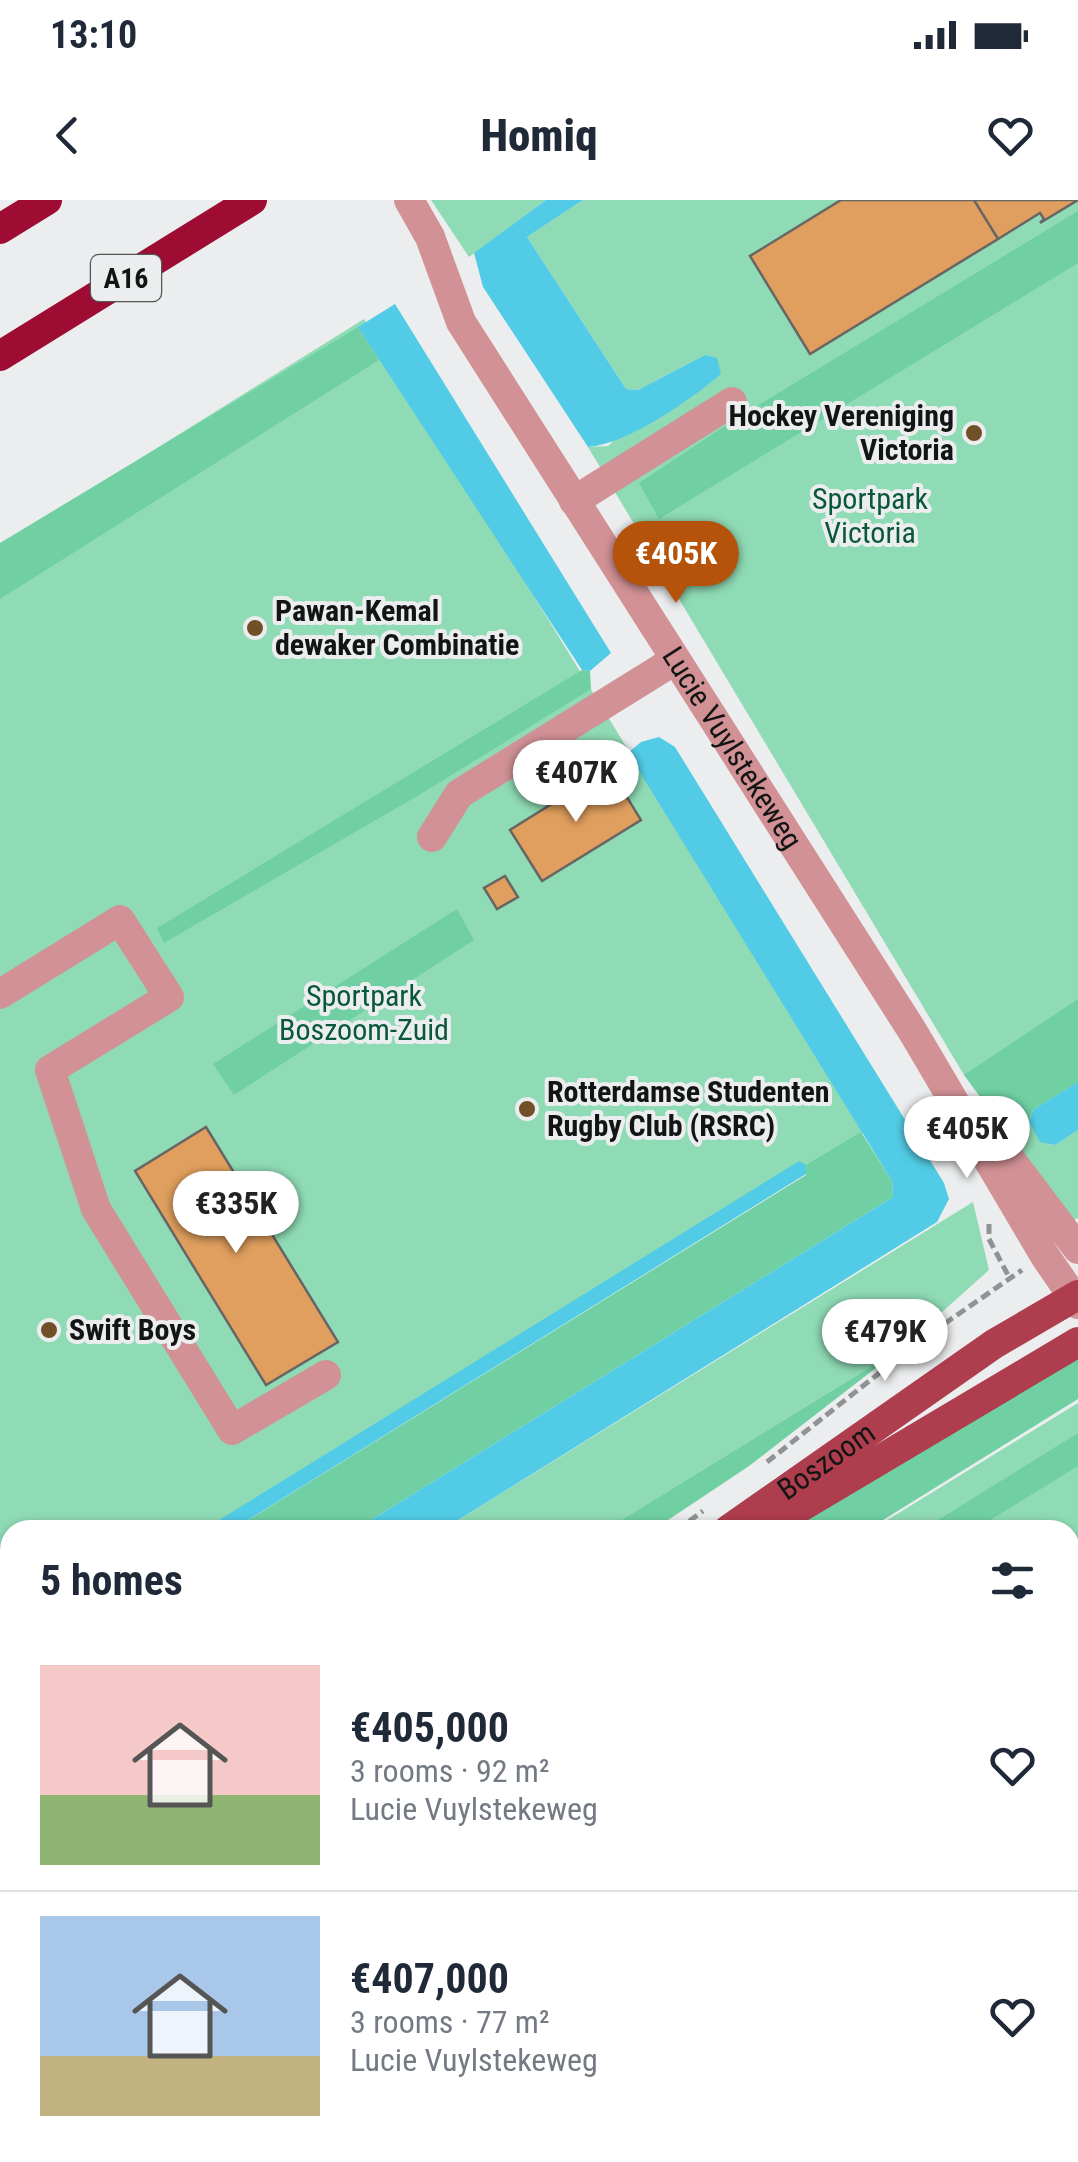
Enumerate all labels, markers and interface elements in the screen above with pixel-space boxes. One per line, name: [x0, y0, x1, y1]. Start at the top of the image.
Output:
text: 13:10: [50, 13, 137, 57]
icon: back: [40, 108, 95, 163]
icon: heart: [983, 108, 1038, 163]
text: Homiq: [481, 109, 597, 162]
road number: A16: [91, 255, 161, 301]
place label: Hockey Vereniging Victoria: [728, 398, 954, 467]
marker: Hockey Vereniging Victoria: [963, 422, 985, 444]
park label: Sportpark Victoria: [812, 481, 928, 550]
pin: €405K: [606, 521, 746, 606]
text: €405K: [635, 534, 717, 572]
place label: Pawan-Kemal dewaker Combinatie: [275, 593, 519, 662]
marker: Pawan-Kemal dewaker Combinatie: [244, 617, 266, 639]
street label: Lucie Vuylstekeweg: [655, 640, 810, 855]
pin: €407K: [506, 740, 646, 825]
text: €407K: [535, 753, 617, 791]
park label: Sportpark Boszoom-Zuid: [279, 978, 449, 1047]
place label: Rotterdamse Studenten Rugby Club (RSRC): [547, 1074, 830, 1143]
pin: €405K: [897, 1096, 1037, 1181]
marker: Rotterdamse Studenten Rugby Club (RSRC): [516, 1098, 538, 1120]
text: €405K: [926, 1109, 1008, 1147]
pin: €335K: [166, 1171, 306, 1256]
text: €335K: [195, 1184, 277, 1222]
pin: €479K: [815, 1299, 955, 1384]
place label: Swift Boys: [69, 1312, 196, 1347]
text: €479K: [844, 1312, 926, 1350]
marker: Swift Boys: [38, 1319, 60, 1341]
street label: Boszoom: [771, 1415, 881, 1507]
icon: filters: [985, 1553, 1040, 1608]
text: 5 homes: [40, 1556, 183, 1605]
text: €405,000: [350, 1703, 509, 1752]
icon: home: [120, 1705, 240, 1825]
icon: heart: [985, 1738, 1040, 1793]
text: 3 rooms · 92 m²: [350, 1752, 549, 1790]
text: Lucie Vuylstekeweg: [350, 1790, 598, 1828]
text: €407,000: [350, 1954, 509, 2003]
icon: home: [120, 1956, 240, 2076]
icon: heart: [985, 1989, 1040, 2044]
text: 3 rooms · 77 m²: [350, 2003, 549, 2041]
text: Lucie Vuylstekeweg: [350, 2041, 598, 2079]

